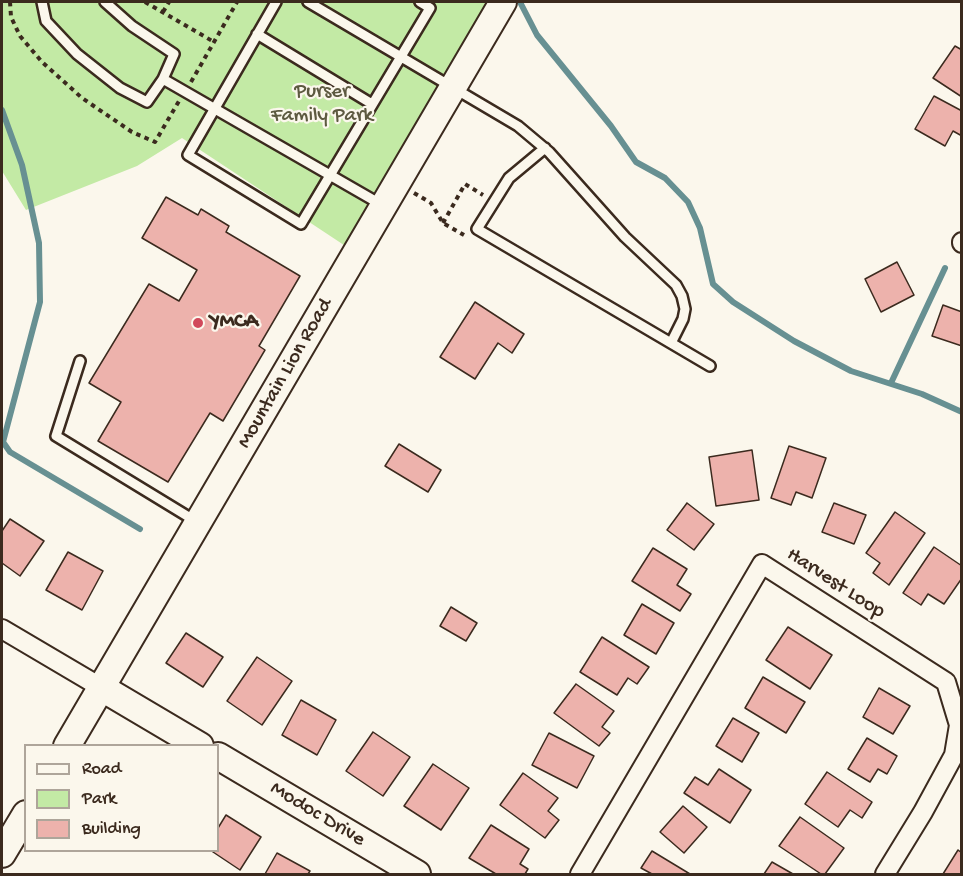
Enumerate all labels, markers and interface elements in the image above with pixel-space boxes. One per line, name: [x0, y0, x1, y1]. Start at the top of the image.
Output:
park label: Purser Family Park: [271, 80, 373, 130]
street label: Mountain Lion Road: [233, 295, 339, 453]
place label: YMCA: [210, 310, 258, 336]
marker: YMCA: [191, 316, 205, 330]
street label: Harvest Loop: [781, 543, 889, 625]
legend: [24, 744, 219, 852]
text: Road: [82, 759, 121, 780]
street label: Modoc Drive: [265, 777, 369, 853]
text: Park: [82, 789, 116, 810]
text: Building: [82, 819, 141, 840]

